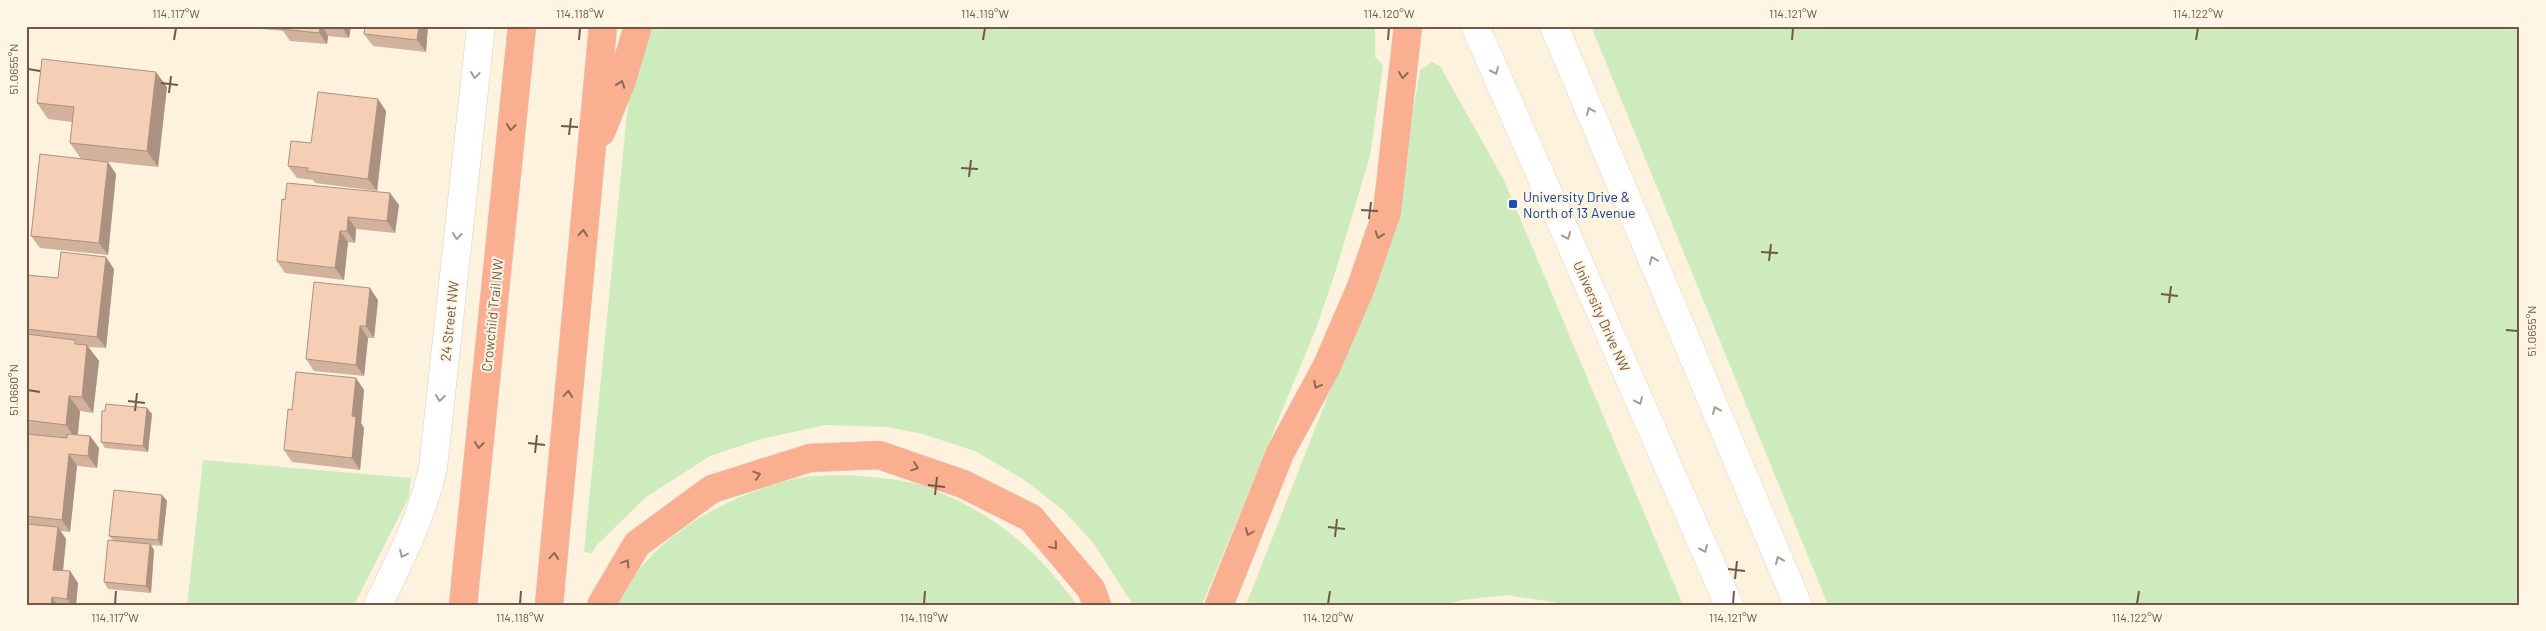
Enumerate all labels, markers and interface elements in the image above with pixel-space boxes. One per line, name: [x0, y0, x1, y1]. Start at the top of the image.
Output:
text: 114.117°W: [152, 6, 200, 20]
text: 114.118°W: [556, 6, 605, 20]
text: 114.119°W: [961, 6, 1010, 20]
text: 114.120°W: [1364, 6, 1415, 20]
text: 114.121°W: [1769, 6, 1818, 20]
text: 114.122°W: [2173, 6, 2224, 20]
text: 51.0655°N: [6, 44, 20, 94]
one-way arrow: [1488, 66, 1499, 75]
one-way arrow: [470, 71, 481, 79]
one-way arrow: [1398, 71, 1409, 79]
one-way arrow: [615, 80, 625, 88]
one-way arrow: [1585, 107, 1595, 115]
one-way arrow: [506, 123, 517, 131]
place label: University Drive & North of 13 Avenue: [1523, 188, 1636, 221]
marker: University Drive & North of 13 Avenue: [1507, 198, 1519, 210]
one-way arrow: [577, 228, 588, 236]
one-way arrow: [1375, 230, 1385, 239]
one-way arrow: [1560, 231, 1571, 240]
one-way arrow: [452, 233, 463, 241]
one-way arrow: [1648, 256, 1659, 265]
street label: Crowchild Trail NW: [478, 258, 506, 372]
street label: University Drive NW: [1570, 258, 1634, 374]
street label: 24 Street NW: [436, 280, 462, 362]
text: 51.0655°N: [2524, 306, 2538, 356]
text: 51.0660°N: [6, 364, 20, 416]
one-way arrow: [1313, 379, 1323, 388]
one-way arrow: [563, 390, 574, 398]
one-way arrow: [435, 394, 446, 402]
one-way arrow: [1633, 396, 1644, 405]
one-way arrow: [1711, 406, 1722, 415]
one-way arrow: [474, 442, 485, 450]
one-way arrow: [911, 461, 919, 471]
one-way arrow: [753, 470, 761, 480]
one-way arrow: [1245, 527, 1255, 536]
one-way arrow: [1048, 540, 1057, 549]
one-way arrow: [1698, 544, 1709, 553]
one-way arrow: [398, 549, 409, 558]
one-way arrow: [548, 552, 559, 560]
one-way arrow: [1775, 556, 1785, 565]
one-way arrow: [619, 559, 629, 568]
text: 114.117°W: [91, 610, 139, 624]
text: 114.118°W: [496, 610, 545, 624]
text: 114.119°W: [900, 610, 949, 624]
text: 114.120°W: [1303, 610, 1354, 624]
text: 114.121°W: [1709, 610, 1758, 624]
text: 114.122°W: [2112, 610, 2163, 624]

